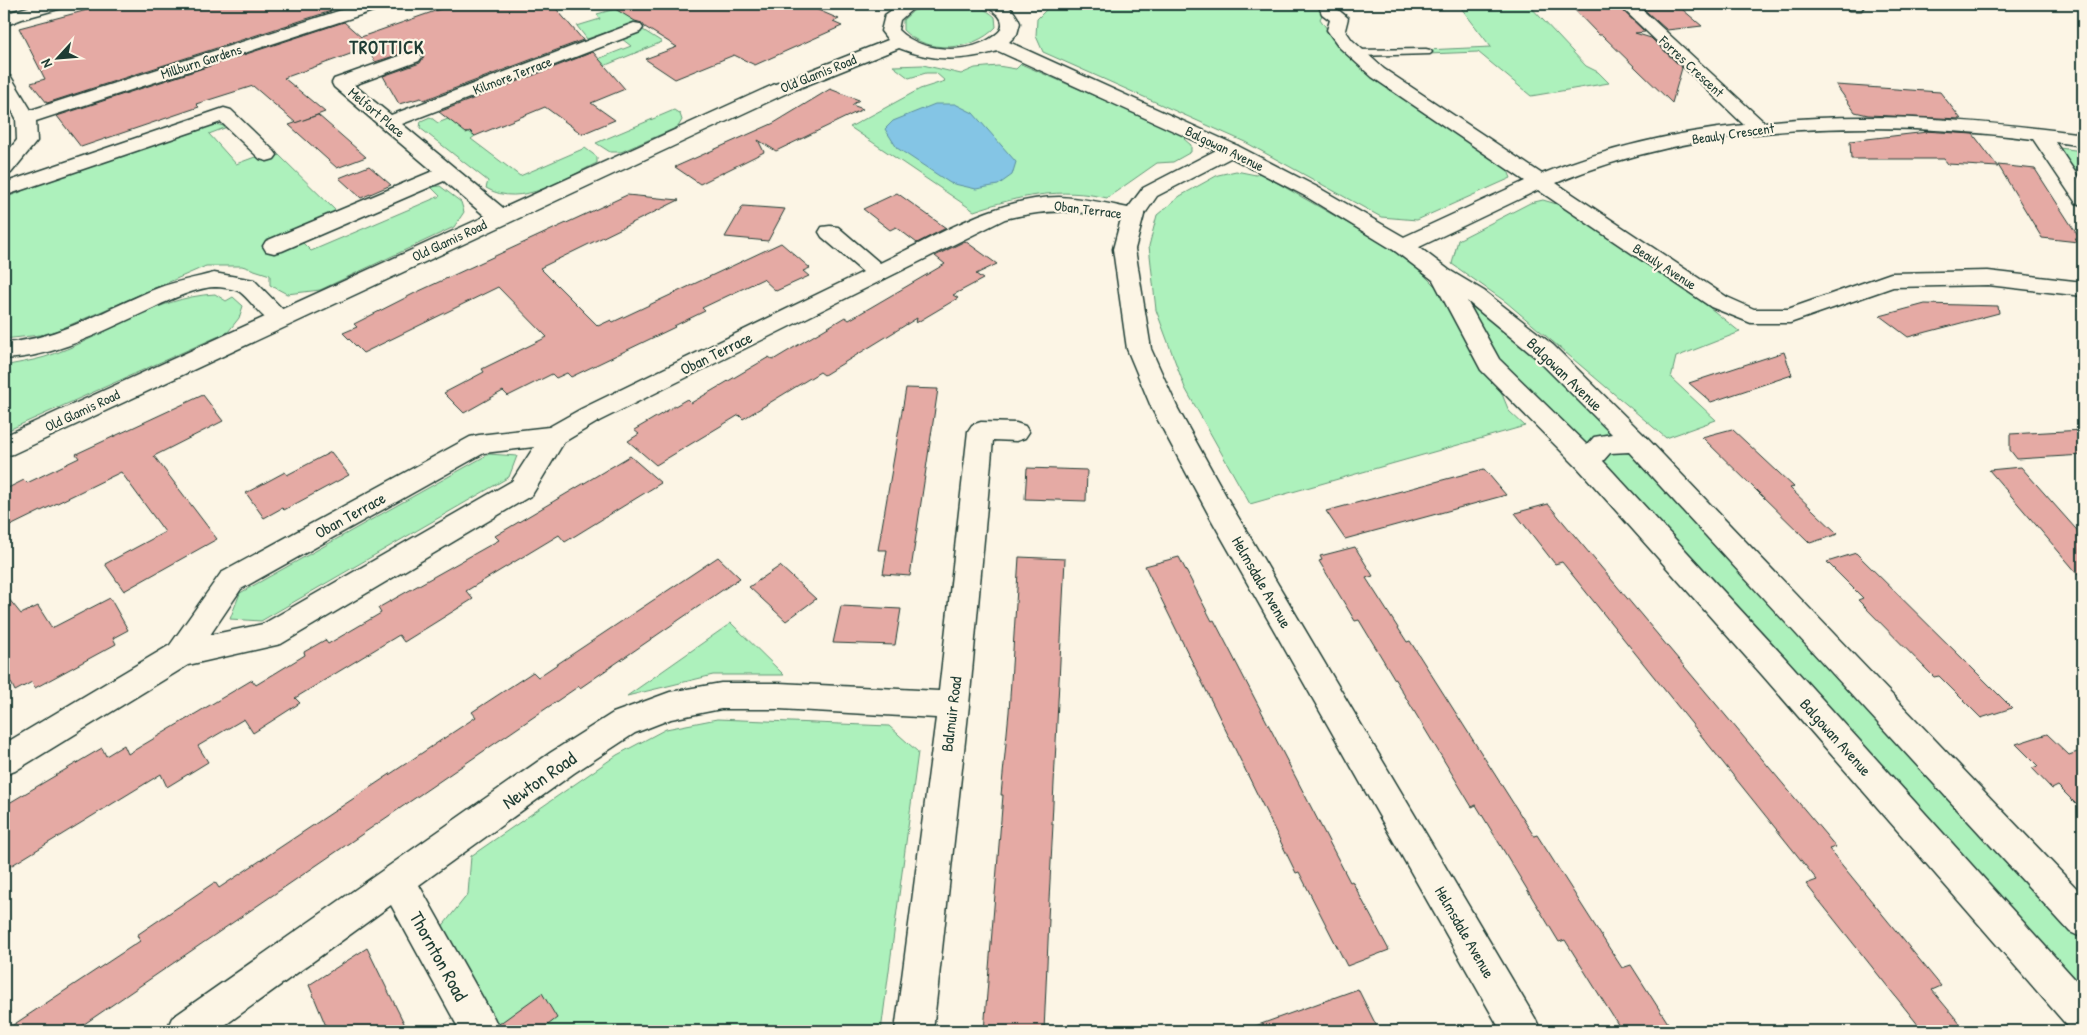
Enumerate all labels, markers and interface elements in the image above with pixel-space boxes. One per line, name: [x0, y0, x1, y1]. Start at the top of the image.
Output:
street label: Forres Crescent: [1655, 30, 1729, 101]
north arrow: [32, 32, 82, 82]
district label: TROTTICK: [349, 35, 424, 60]
street label: Millburn Gardens: [158, 39, 244, 83]
street label: Old Glamis Road: [777, 49, 859, 97]
street label: Kilmore Terrace: [470, 51, 555, 99]
text: N: [35, 56, 56, 71]
street label: Melfort Place: [345, 83, 410, 142]
street label: Beauly Crescent: [1691, 118, 1776, 149]
street label: Balgowan Avenue: [1182, 121, 1268, 176]
street label: Oban Terrace: [1053, 195, 1123, 223]
street label: Old Glamis Road: [409, 214, 490, 266]
street label: Beauly Avenue: [1629, 238, 1701, 295]
street label: Oban Terrace: [676, 326, 756, 380]
street label: Balgowan Avenue: [1522, 332, 1608, 416]
street label: Old Glamis Road: [42, 384, 123, 436]
street label: Oban Terrace: [311, 486, 390, 543]
street label: Helmsdale Avenue: [1227, 532, 1297, 632]
street label: Balmuir Road: [935, 675, 967, 753]
street label: Balgowan Avenue: [1795, 693, 1877, 781]
street label: Newton Road: [497, 745, 582, 815]
street label: Helmsdale Avenue: [1430, 882, 1500, 982]
street label: Thornton Road: [404, 907, 475, 1006]

